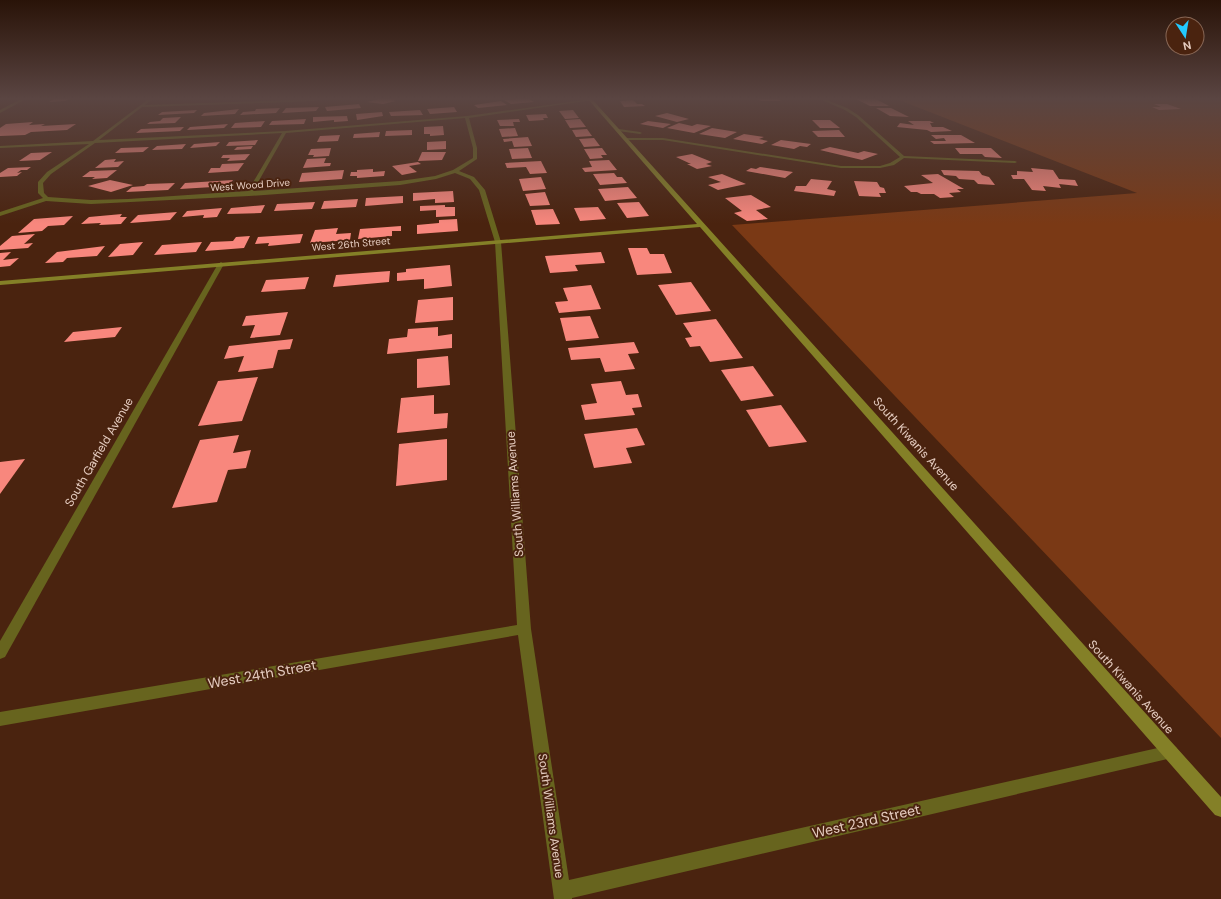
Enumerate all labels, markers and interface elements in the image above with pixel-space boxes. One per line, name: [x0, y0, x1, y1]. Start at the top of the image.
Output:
north arrow: [1165, 16, 1205, 56]
text: N: [1182, 38, 1192, 53]
street label: West Wood Drive: [210, 176, 291, 194]
street label: West 26th Street: [311, 234, 391, 254]
street label: South Garfield Avenue: [61, 394, 137, 510]
street label: South Kiwanis Avenue: [870, 394, 963, 494]
street label: South Williams Avenue: [503, 431, 527, 557]
street label: South Kiwanis Avenue: [1085, 637, 1178, 737]
street label: West 24th Street: [206, 656, 318, 692]
street label: South Williams Avenue: [534, 753, 568, 880]
street label: West 23rd Street: [810, 800, 922, 842]

